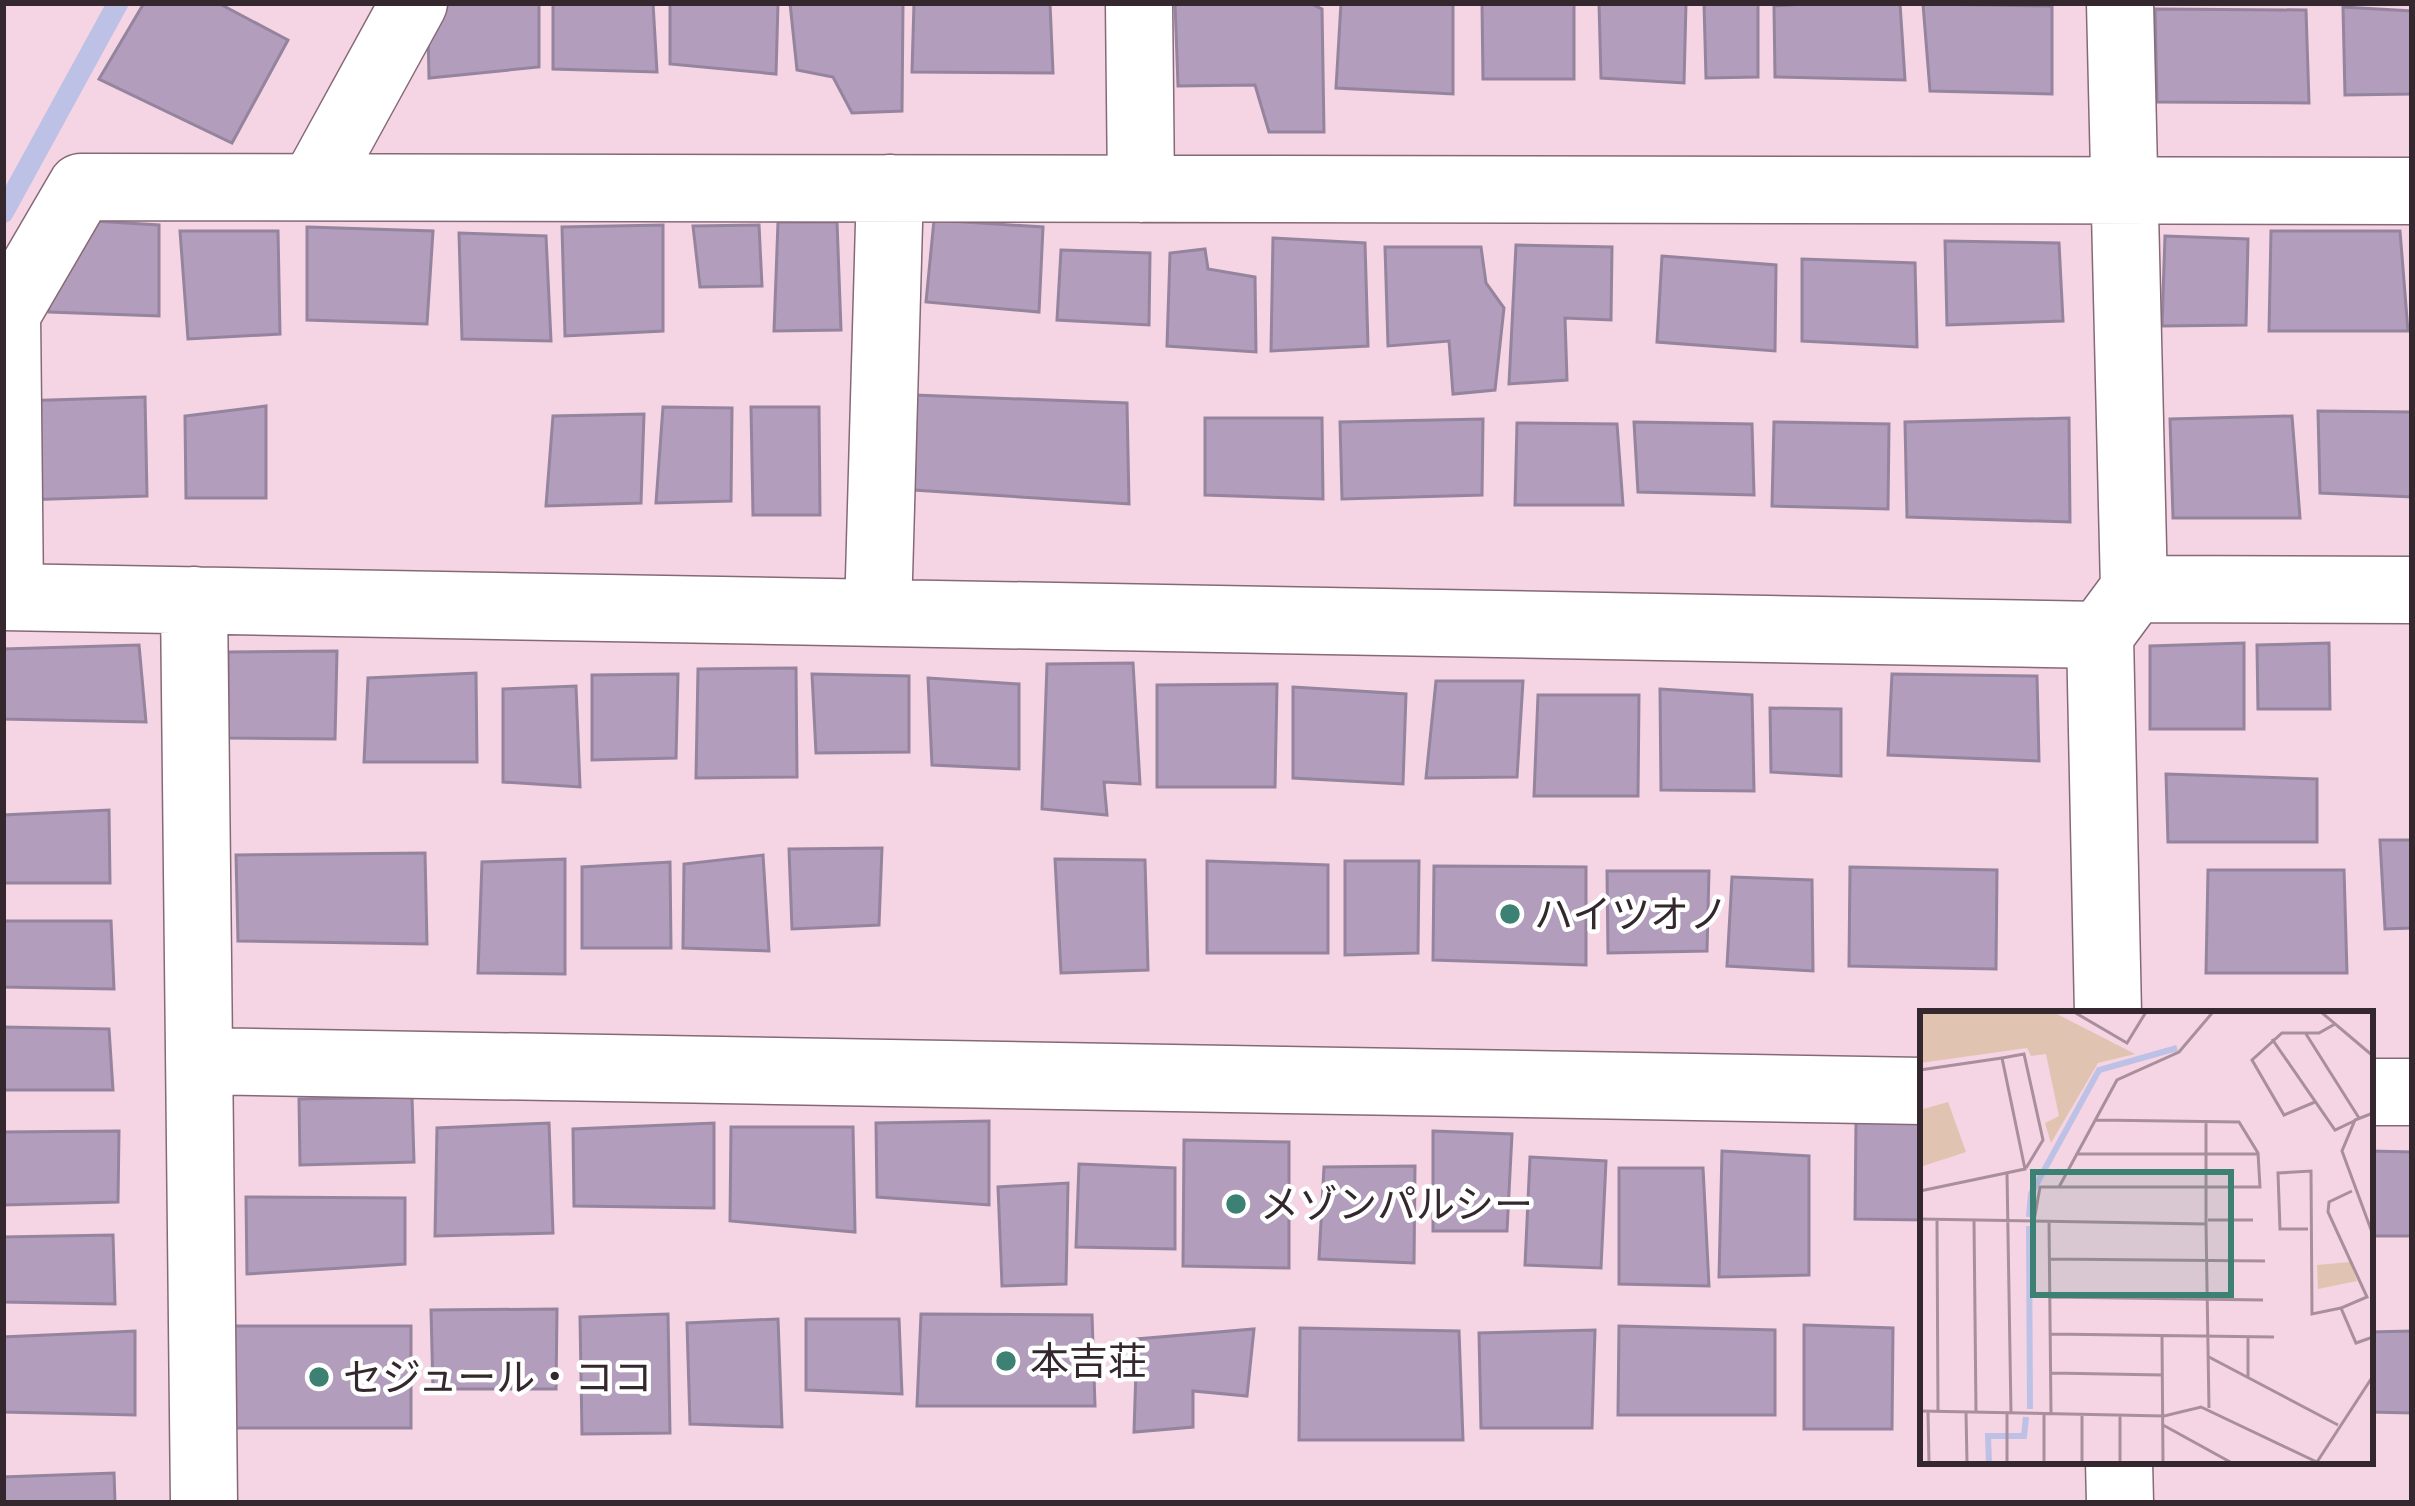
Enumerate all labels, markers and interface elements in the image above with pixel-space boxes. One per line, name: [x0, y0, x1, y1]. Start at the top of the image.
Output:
place label: ハイツオノ: [1534, 890, 1728, 938]
marker: ハイツオノ: [1497, 901, 1523, 927]
inset map: [1920, 1011, 2373, 1464]
place label: メゾンパルシー: [1260, 1180, 1533, 1228]
marker: メゾンパルシー: [1223, 1191, 1249, 1217]
place label: 本吉荘: [1030, 1337, 1147, 1385]
marker: 本吉荘: [993, 1348, 1019, 1374]
place label: セジュール・ココ: [343, 1353, 652, 1401]
marker: セジュール・ココ: [306, 1364, 332, 1390]

